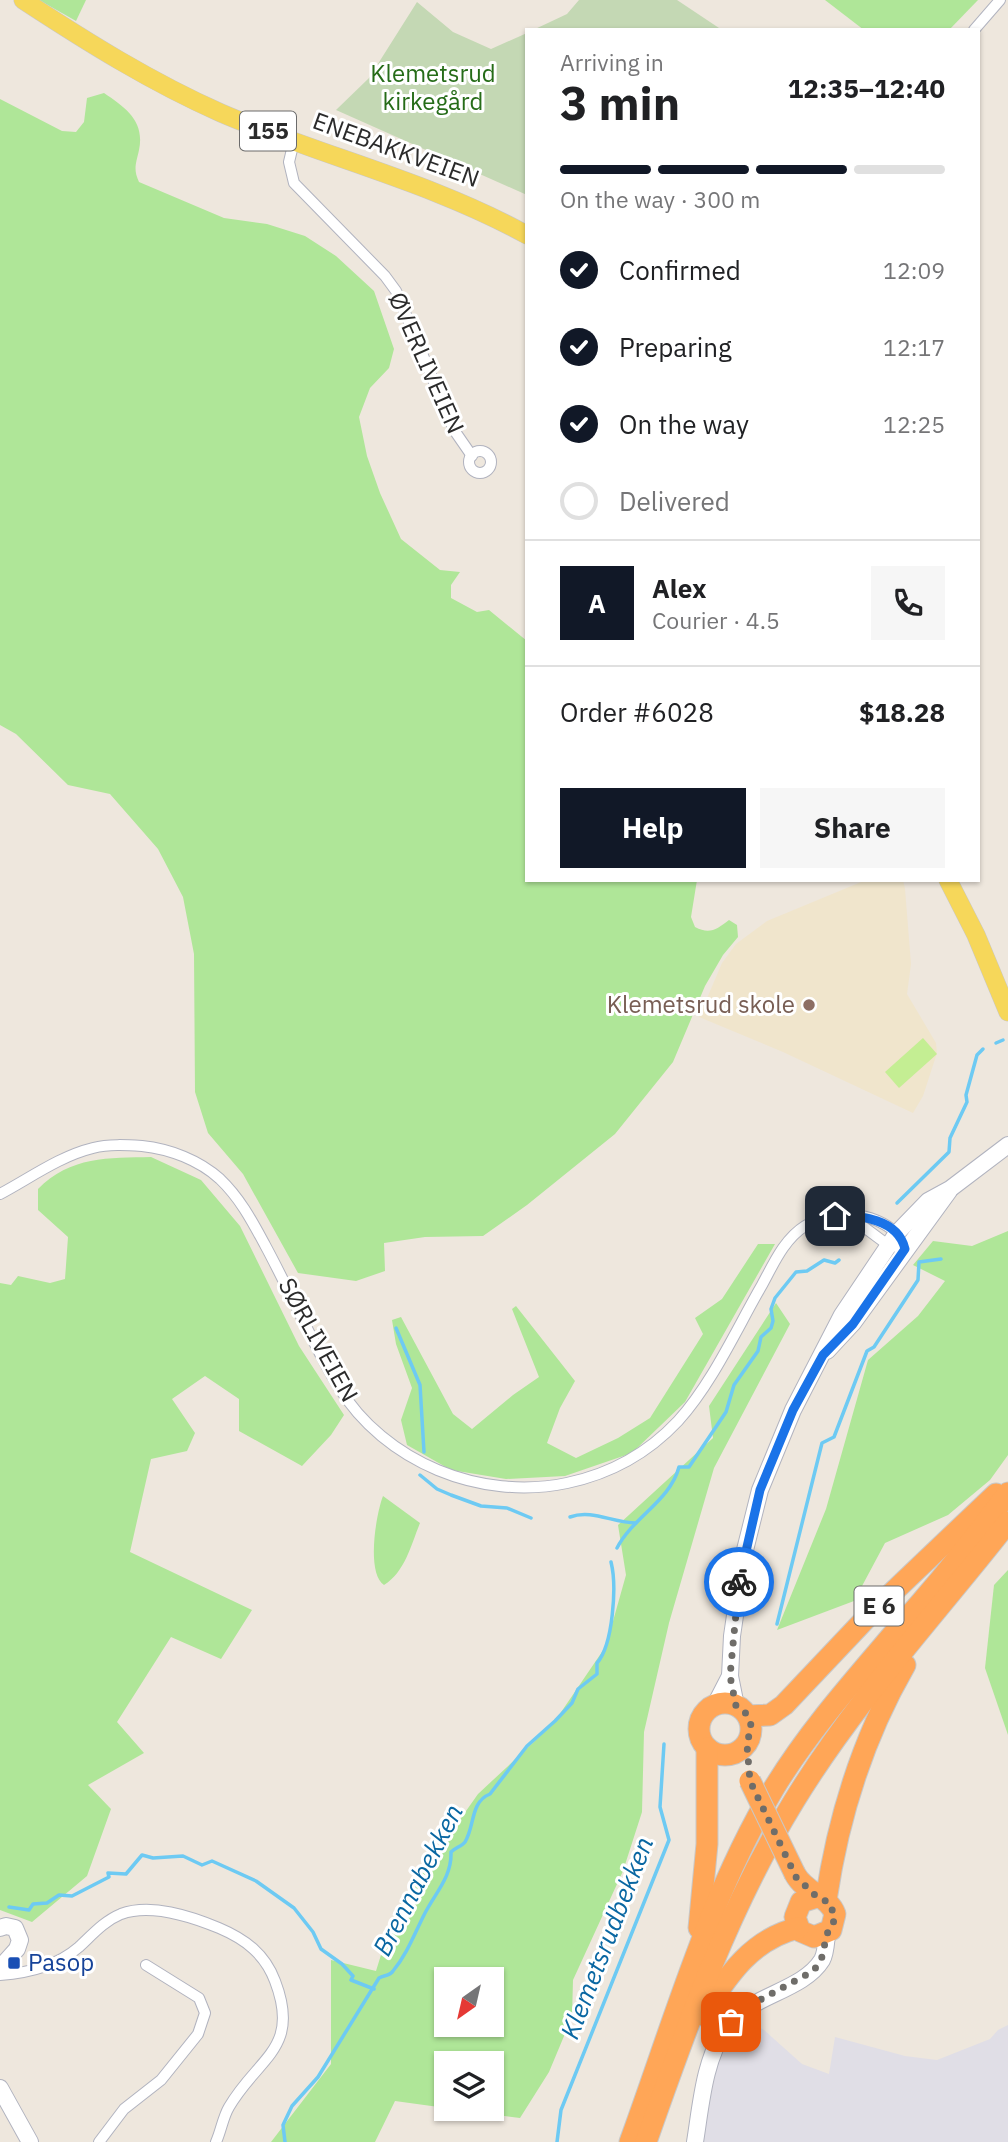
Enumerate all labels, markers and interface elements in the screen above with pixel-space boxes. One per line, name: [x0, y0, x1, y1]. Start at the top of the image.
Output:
text: Arriving in: [560, 47, 664, 77]
park label: Klemetsrud kirkegård: [370, 57, 496, 117]
text: 12:35–12:40: [788, 71, 945, 105]
text: 3 min: [560, 73, 680, 133]
street label: ENEBAKKVEIEN: [309, 104, 484, 194]
road number: 155: [240, 112, 296, 150]
text: On the way · 300 m: [560, 184, 760, 214]
icon: check: [560, 251, 598, 289]
text: Confirmed: [619, 253, 741, 287]
text: 12:09: [883, 255, 945, 285]
street label: ØVERLIVEIEN: [381, 287, 472, 438]
icon: check: [560, 328, 598, 366]
text: Preparing: [619, 330, 732, 364]
text: 12:17: [883, 332, 945, 362]
icon: check: [560, 405, 598, 443]
text: On the way: [619, 407, 749, 441]
text: 12:25: [883, 409, 945, 439]
text: Delivered: [619, 484, 730, 518]
button: phone: [871, 566, 945, 640]
text: Alex: [652, 571, 706, 605]
text: A: [588, 586, 606, 620]
text: Courier · 4.5: [652, 605, 780, 635]
text: Order #6028: [560, 695, 714, 729]
text: $18.28: [859, 695, 945, 729]
button: Help: [560, 788, 746, 868]
button: Share: [760, 788, 945, 868]
place label: Klemetsrud skole: [607, 988, 795, 1020]
marker: Klemetsrud skole: [801, 997, 817, 1013]
pin: [805, 1186, 865, 1246]
icon: home: [816, 1197, 854, 1235]
street label: SØRLIVEIEN: [272, 1272, 366, 1407]
courier: [704, 1547, 774, 1617]
icon: bike: [720, 1563, 758, 1601]
road number: E 6: [854, 1586, 903, 1625]
water label: Brennabekken: [364, 1798, 470, 1961]
water label: Klemetsrudbekken: [552, 1832, 660, 2044]
place label: Pasop: [28, 1946, 94, 1978]
marker: Pasop: [6, 1955, 22, 1971]
north arrow: [434, 1967, 504, 2037]
map controls: [434, 1967, 504, 2121]
pin: [701, 1992, 761, 2052]
icon: bag: [712, 2003, 750, 2041]
button: layers: [434, 2051, 504, 2121]

